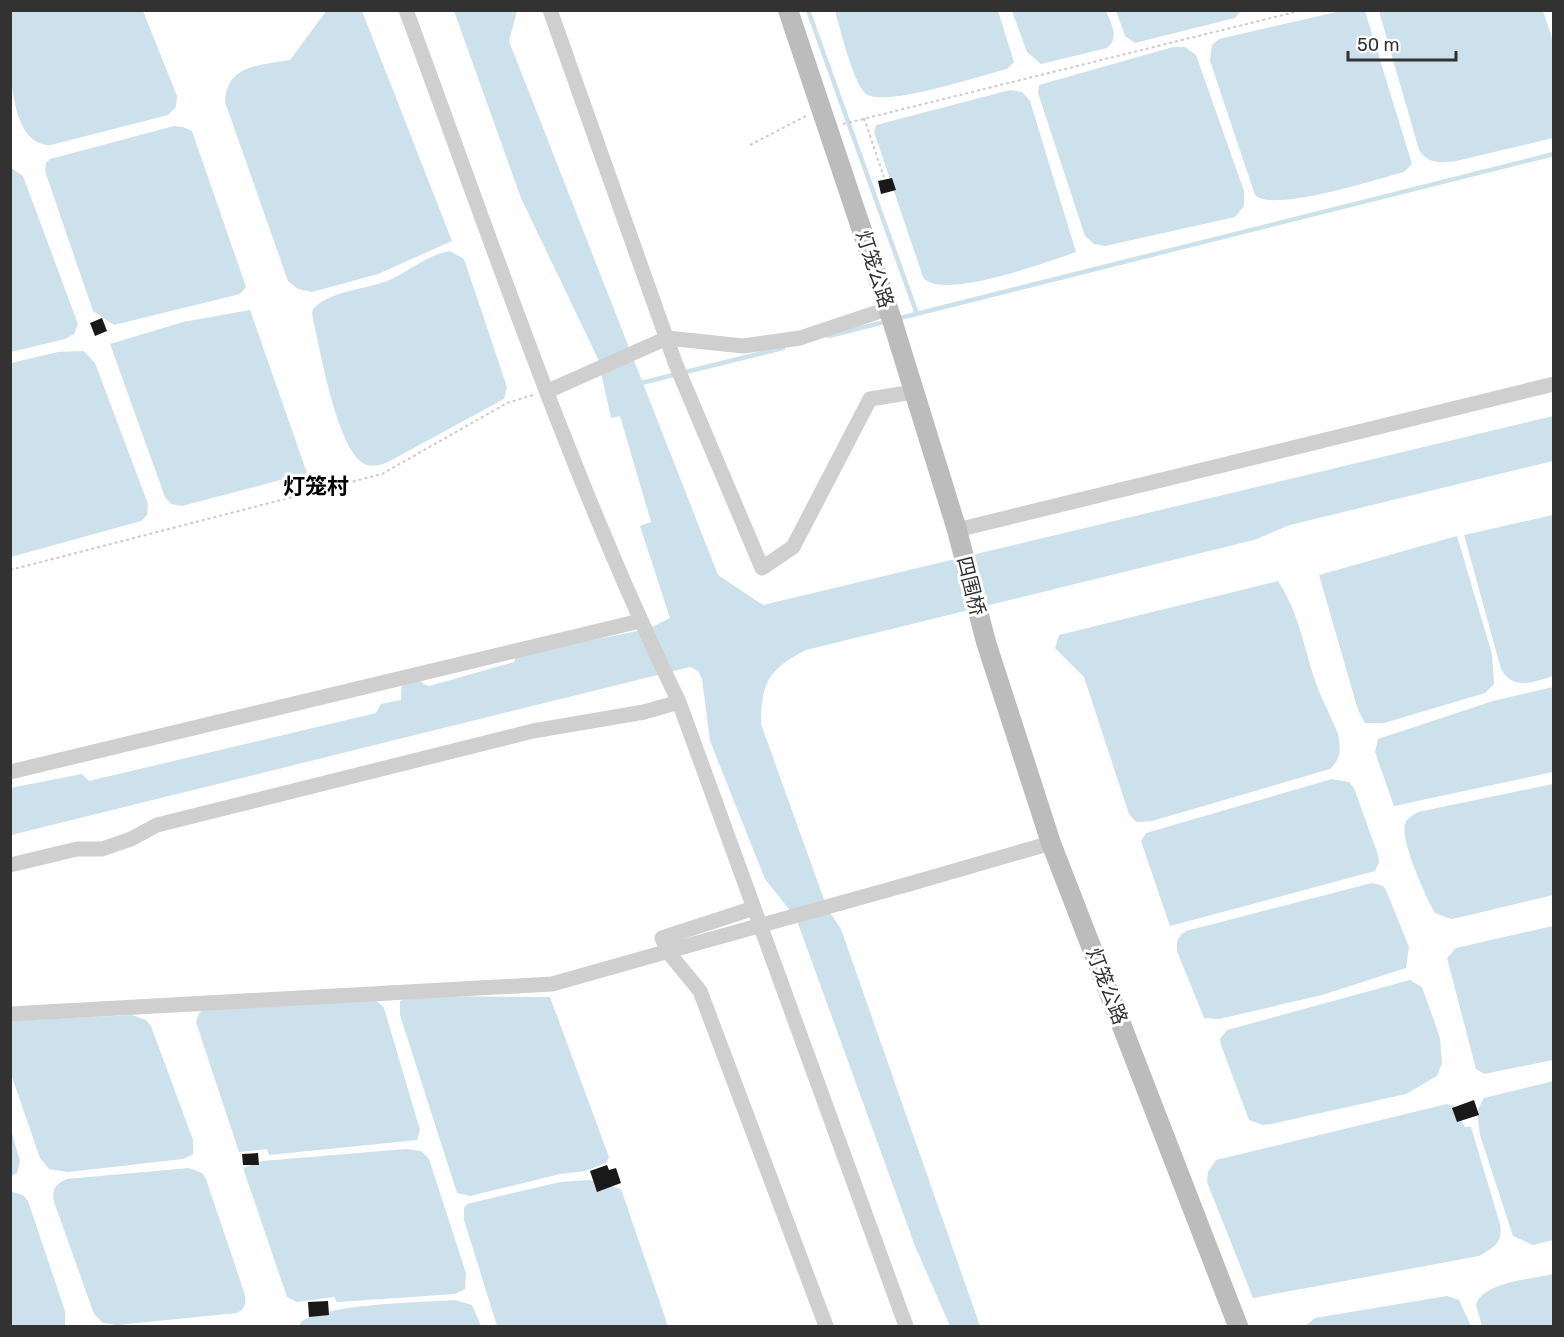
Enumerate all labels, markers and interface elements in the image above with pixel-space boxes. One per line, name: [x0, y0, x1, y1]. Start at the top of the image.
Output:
scale bar: [1348, 24, 1456, 62]
text: 50 m: [1357, 34, 1400, 56]
street label: 灯笼公路: [851, 227, 899, 311]
district label: 灯笼村: [283, 473, 349, 500]
street label: 四围桥: [952, 554, 990, 618]
street label: 灯笼公路: [1081, 944, 1133, 1028]

